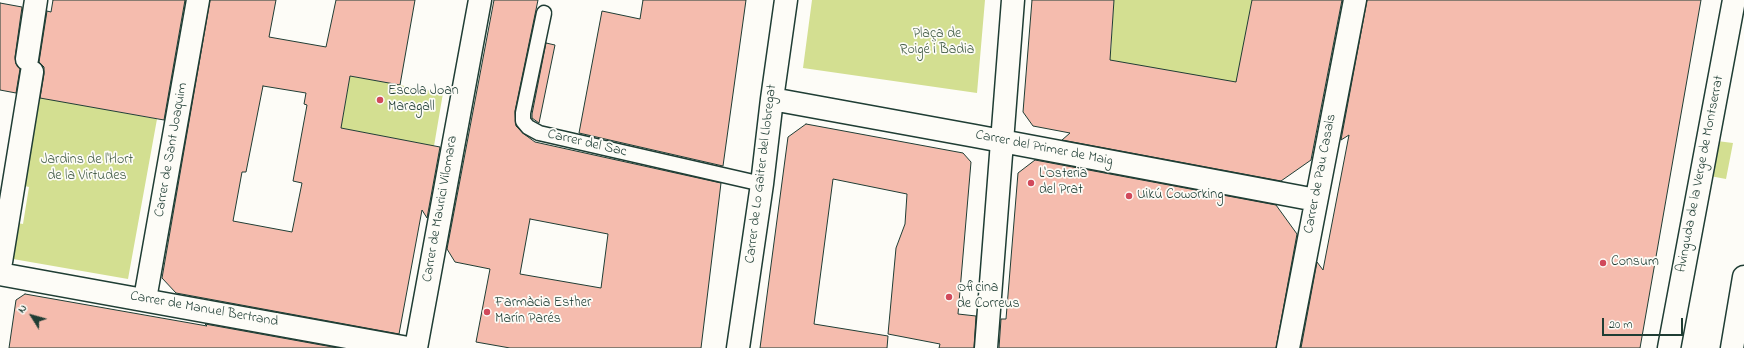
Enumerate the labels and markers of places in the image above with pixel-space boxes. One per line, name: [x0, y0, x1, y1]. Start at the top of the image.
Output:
place label: Escola Joan Maragall: [388, 84, 459, 116]
marker: Escola Joan Maragall: [375, 95, 385, 105]
place label: L'Osteria del Prat: [1039, 167, 1087, 200]
marker: L'Osteria del Prat: [1026, 178, 1036, 188]
place label: Uikú Coworking: [1137, 188, 1223, 204]
marker: Uikú Coworking: [1124, 191, 1134, 201]
place label: Consum: [1611, 255, 1659, 271]
marker: Consum: [1598, 258, 1608, 268]
place label: Oficina de Correus: [957, 281, 1020, 314]
marker: Oficina de Correus: [944, 292, 954, 302]
place label: Farmàcia Esther Marín Parés: [495, 296, 591, 328]
marker: Farmàcia Esther Marín Parés: [482, 307, 492, 317]

